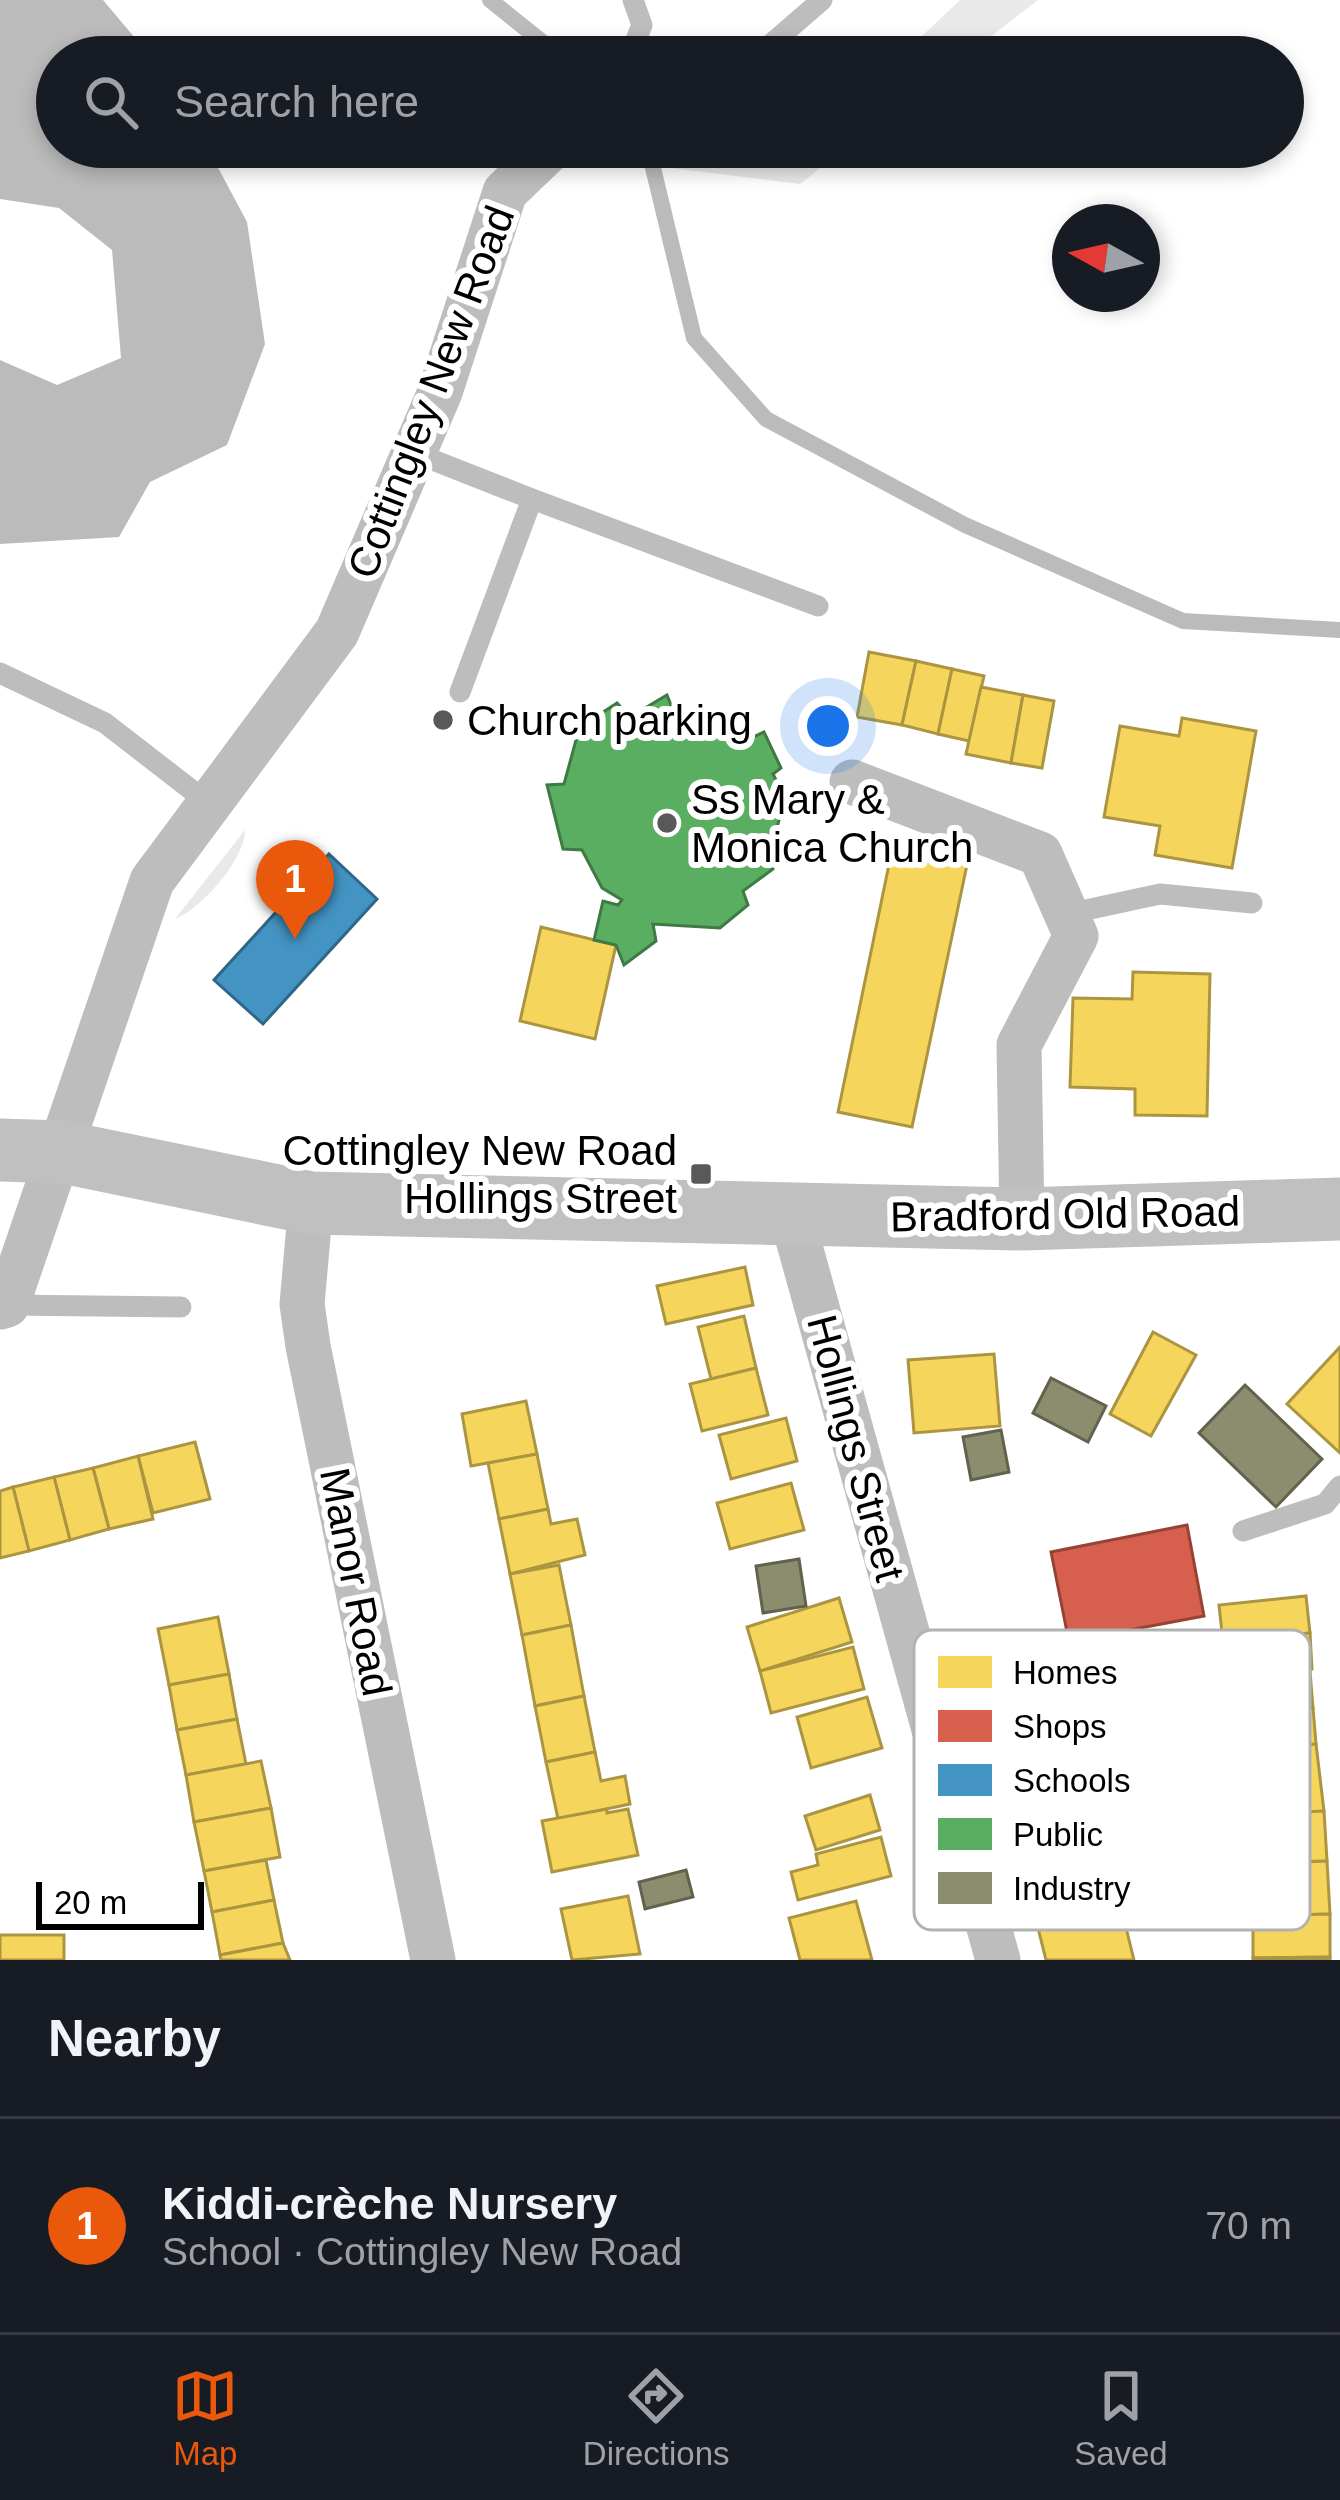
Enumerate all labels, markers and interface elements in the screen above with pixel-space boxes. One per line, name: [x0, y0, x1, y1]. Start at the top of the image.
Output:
search box: [36, 36, 1304, 168]
icon: search: [78, 69, 144, 135]
text: Search here: [174, 76, 419, 127]
street label: Cottingley New Road: [338, 199, 524, 585]
north arrow: [1052, 204, 1160, 312]
your location: [798, 696, 858, 756]
place label: Church parking: [467, 697, 752, 744]
marker: Church parking: [430, 707, 456, 733]
place label: Ss Mary & Monica Church: [691, 776, 973, 871]
marker: Ss Mary & Monica Church: [654, 810, 680, 836]
pin: 1: [256, 840, 334, 939]
place label: Cottingley New Road Hollings Street: [282, 1127, 677, 1222]
marker: Cottingley New Road Hollings Street: [688, 1161, 714, 1187]
street label: Bradford Old Road: [890, 1187, 1240, 1241]
street label: Hollings Street: [798, 1310, 914, 1586]
street label: Manor Road: [311, 1464, 401, 1700]
legend: [914, 1630, 1310, 1930]
text: Homes: [1013, 1654, 1118, 1691]
text: Shops: [1013, 1708, 1107, 1745]
text: Schools: [1013, 1762, 1130, 1799]
text: Public: [1013, 1816, 1103, 1853]
text: Industry: [1013, 1870, 1131, 1907]
scale bar: [36, 1876, 204, 1929]
text: 20 m: [54, 1884, 127, 1921]
text: Nearby: [48, 2010, 221, 2067]
text: Kiddi-crèche Nursery: [162, 2178, 617, 2229]
text: 1: [76, 2204, 98, 2247]
text: 70 m: [1205, 2204, 1292, 2247]
text: School · Cottingley New Road: [162, 2230, 682, 2273]
tab: Map: [172, 2363, 238, 2473]
tab: Directions: [583, 2363, 730, 2473]
tab: Saved: [1074, 2363, 1168, 2473]

